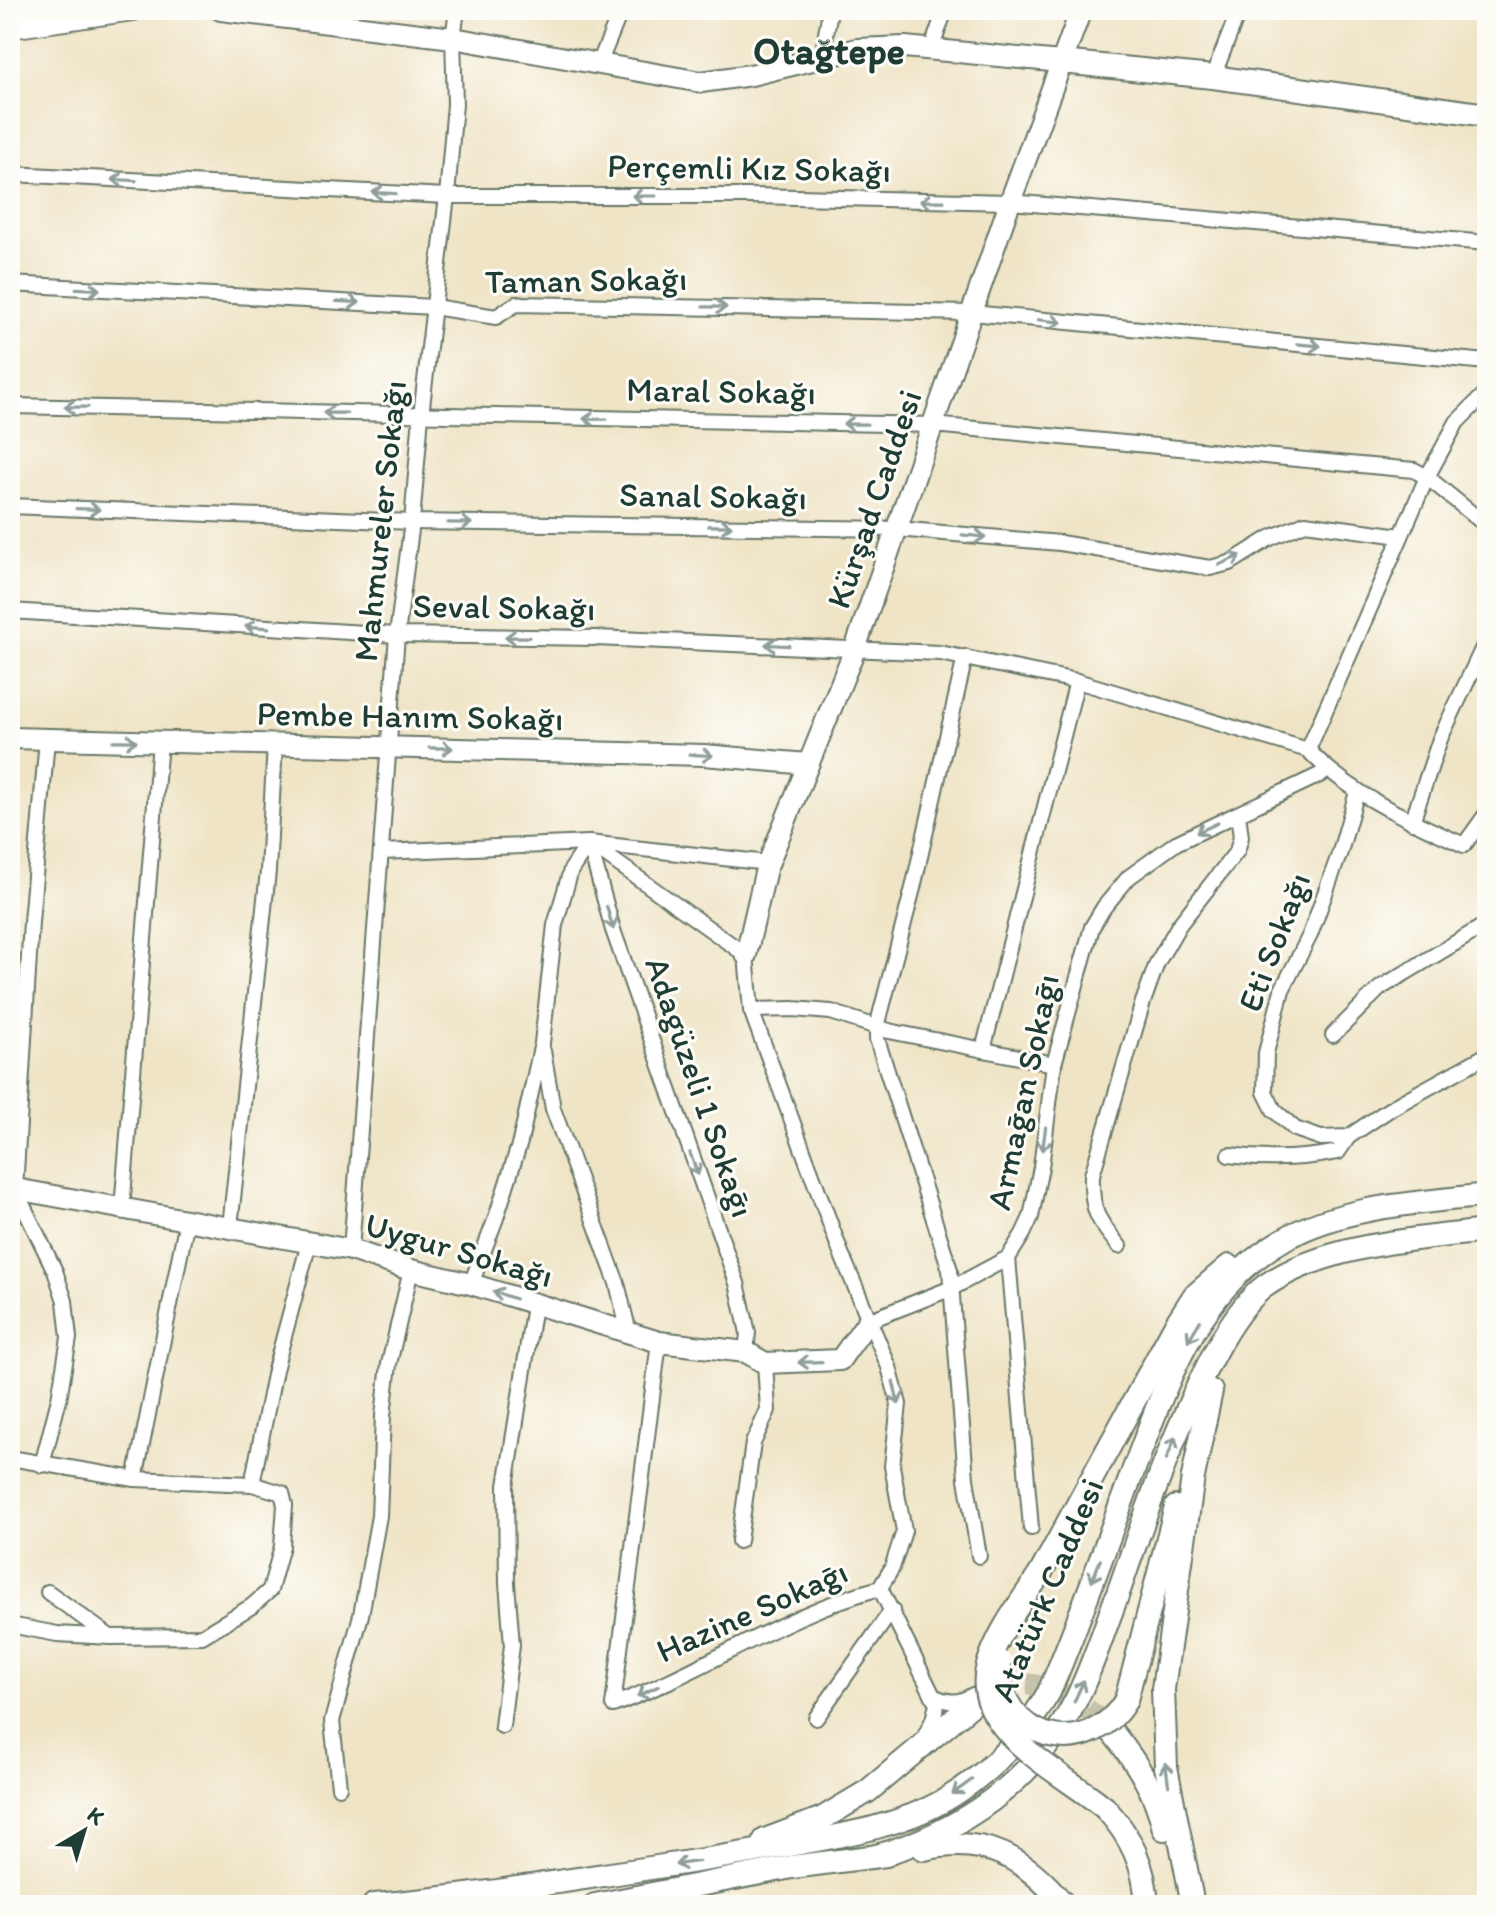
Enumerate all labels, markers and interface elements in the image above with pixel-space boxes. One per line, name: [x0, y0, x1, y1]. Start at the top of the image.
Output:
district label: Otağtepe: [753, 28, 905, 74]
street label: Perçemli Kız Sokağı: [607, 145, 891, 191]
one-way arrow: [111, 173, 138, 188]
one-way arrow: [371, 185, 398, 200]
one-way arrow: [631, 188, 658, 204]
one-way arrow: [919, 193, 946, 208]
street label: Taman Sokağı: [484, 258, 688, 302]
one-way arrow: [74, 281, 101, 296]
one-way arrow: [334, 295, 360, 310]
one-way arrow: [701, 300, 728, 315]
one-way arrow: [1036, 313, 1063, 328]
one-way arrow: [1295, 337, 1322, 352]
street label: Maral Sokağı: [626, 369, 816, 413]
street label: Mahmureler Sokağı: [345, 378, 415, 664]
street label: Kürşad Caddesi: [817, 384, 931, 614]
one-way arrow: [63, 400, 90, 415]
one-way arrow: [322, 406, 349, 421]
one-way arrow: [582, 411, 609, 426]
one-way arrow: [842, 416, 869, 432]
street label: Sanal Sokağı: [619, 474, 807, 518]
one-way arrow: [74, 502, 101, 517]
one-way arrow: [446, 515, 473, 531]
one-way arrow: [706, 518, 733, 534]
one-way arrow: [961, 529, 987, 544]
one-way arrow: [1218, 552, 1242, 567]
street label: Seval Sokağı: [412, 585, 596, 629]
one-way arrow: [244, 619, 271, 634]
one-way arrow: [504, 629, 531, 645]
one-way arrow: [764, 637, 791, 652]
street label: Pembe Hanım Sokağı: [256, 693, 564, 739]
one-way arrow: [111, 734, 138, 749]
one-way arrow: [427, 740, 454, 756]
one-way arrow: [687, 748, 714, 763]
one-way arrow: [1195, 822, 1219, 837]
street label: Eti Sokağı: [1229, 867, 1319, 1017]
one-way arrow: [603, 904, 618, 930]
street label: Adagüzeli 1 Sokaḡı: [636, 951, 764, 1223]
street label: Armaḡan Sokaḡı: [978, 970, 1068, 1214]
one-way arrow: [1036, 1126, 1051, 1151]
one-way arrow: [688, 1151, 702, 1176]
street label: Uygur Sokağı: [360, 1204, 558, 1296]
one-way arrow: [492, 1287, 517, 1302]
one-way arrow: [1185, 1319, 1201, 1342]
one-way arrow: [797, 1355, 824, 1370]
one-way arrow: [889, 1380, 904, 1406]
one-way arrow: [1164, 1436, 1179, 1461]
street label: Atatürk Caddesi: [981, 1472, 1113, 1708]
street label: Hazine Sokaḡı: [650, 1551, 854, 1671]
one-way arrow: [1088, 1558, 1102, 1583]
one-way arrow: [1073, 1679, 1088, 1704]
one-way arrow: [636, 1684, 661, 1699]
one-way arrow: [1159, 1761, 1174, 1787]
one-way arrow: [951, 1779, 973, 1796]
north arrow: [44, 1791, 124, 1871]
text: K: [82, 1801, 111, 1831]
one-way arrow: [674, 1856, 700, 1871]

